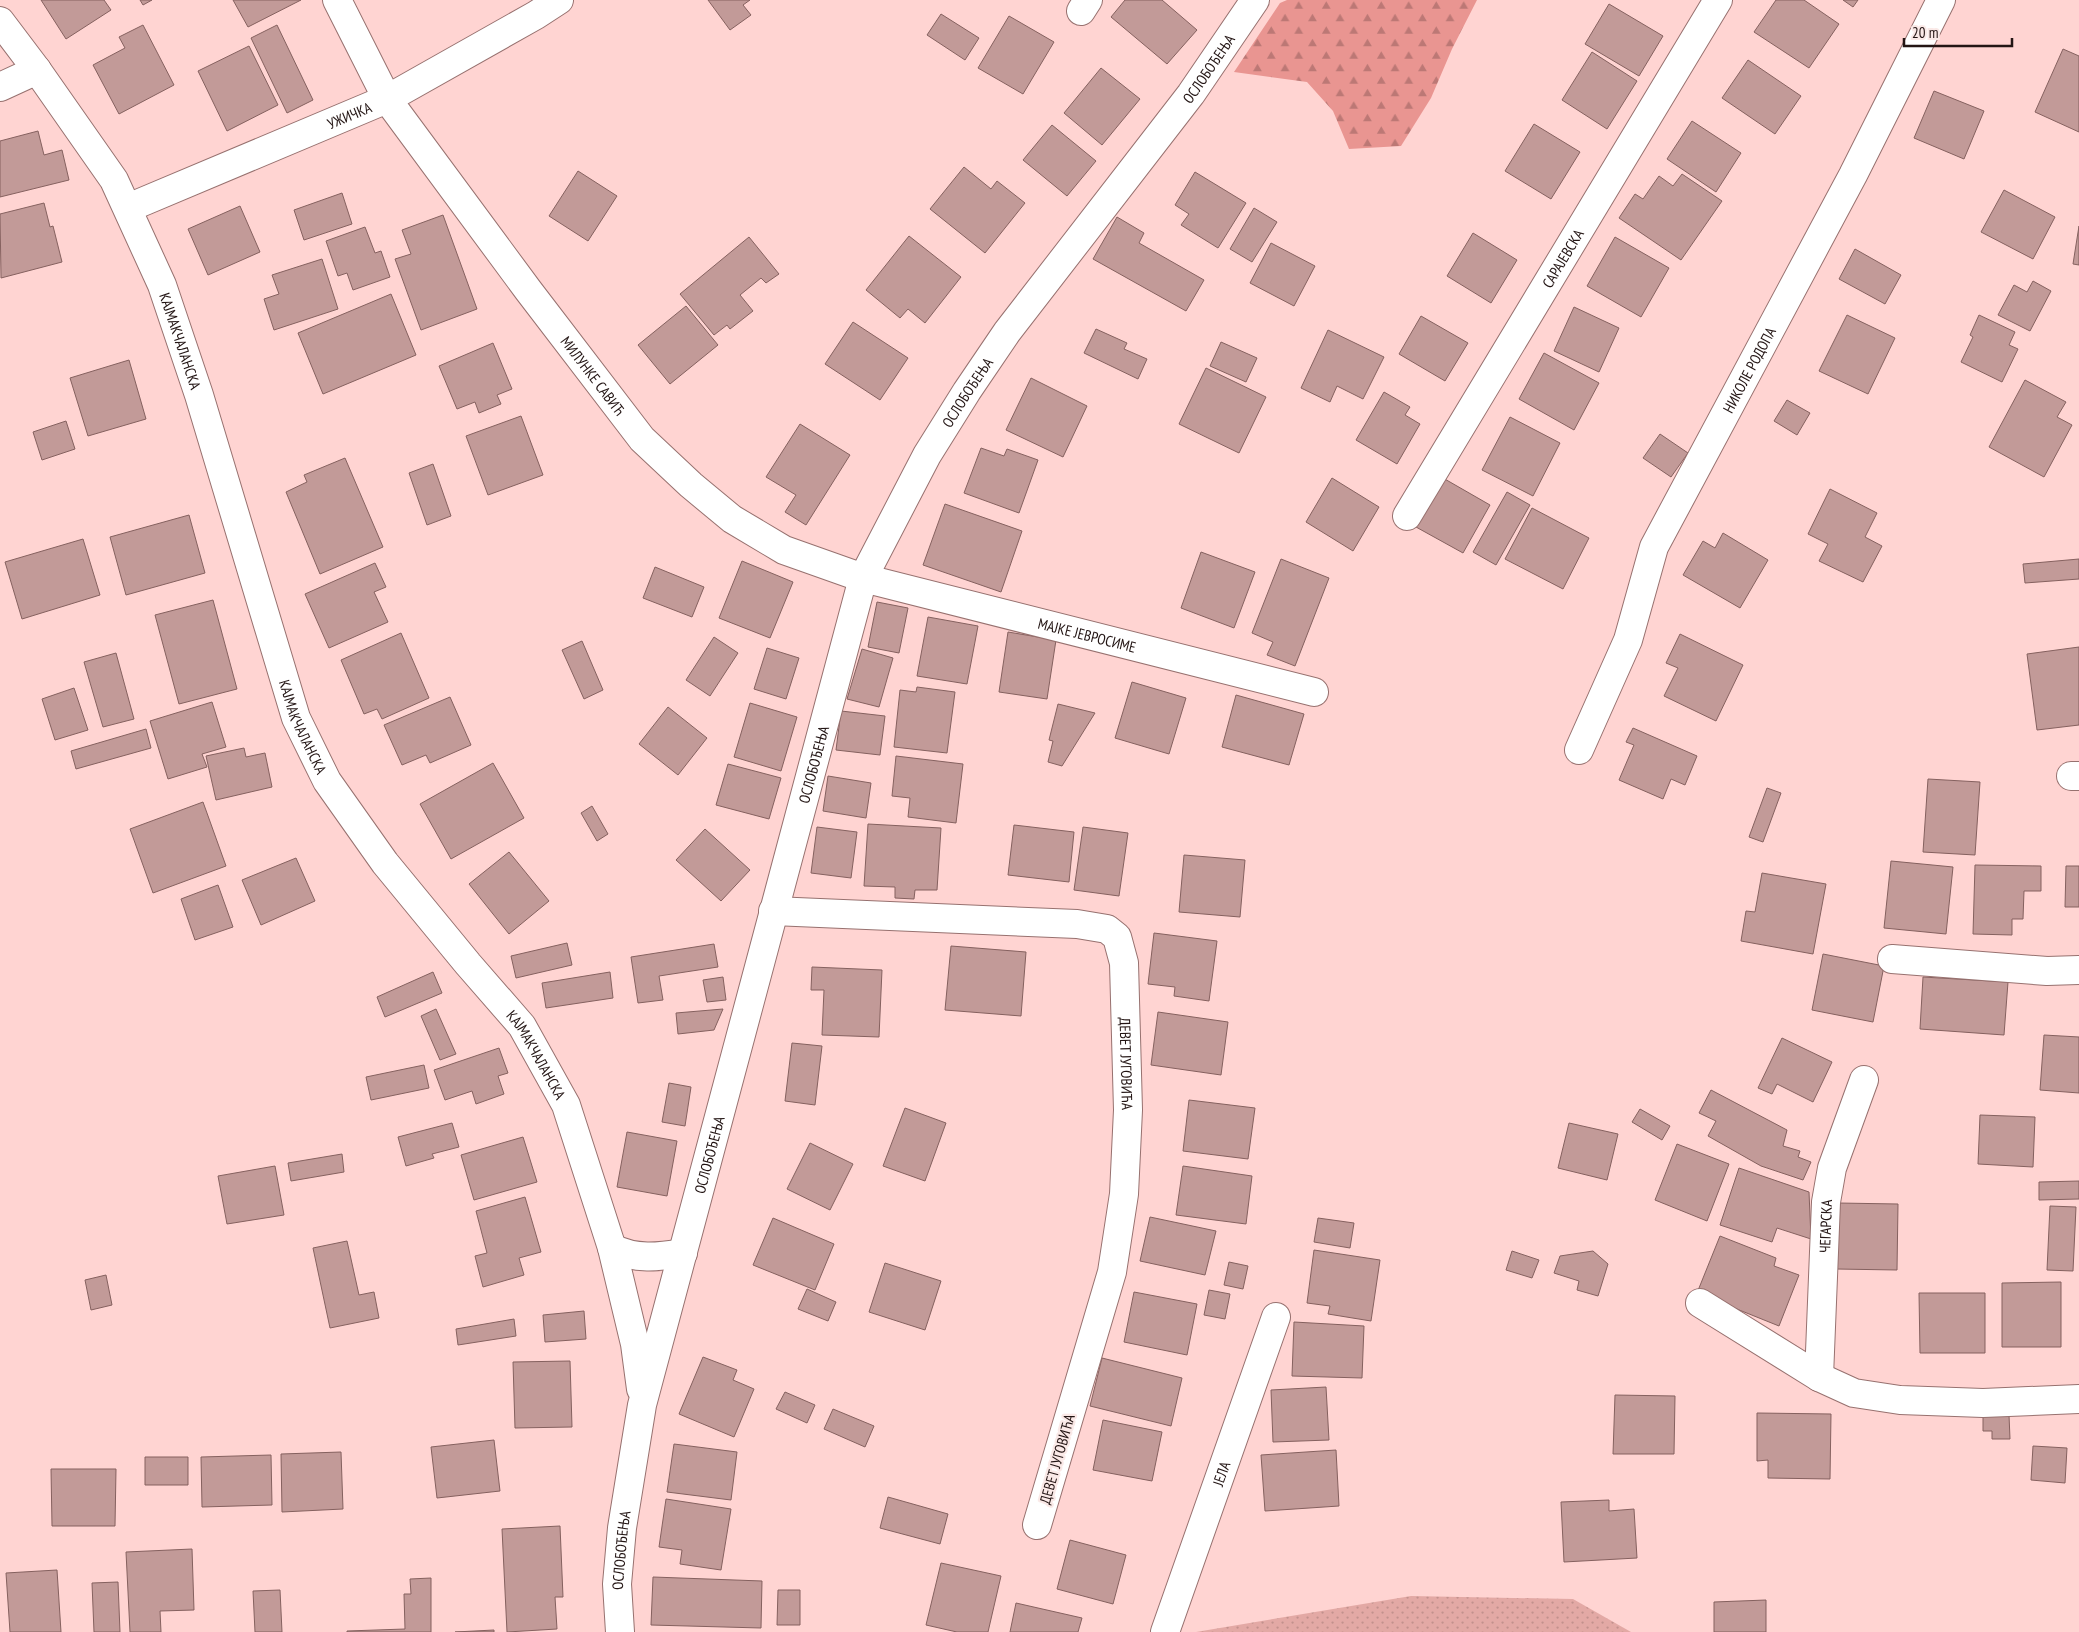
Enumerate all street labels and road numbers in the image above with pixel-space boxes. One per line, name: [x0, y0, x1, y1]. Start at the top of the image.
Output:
street label: ОСЛОБОЂЕЊА: [1178, 30, 1239, 107]
street label: УЖИЧКА: [324, 97, 375, 133]
street label: САРАЈЕВСКА: [1537, 225, 1588, 291]
street label: КАЈМАКЧАЛАНСКА: [156, 290, 206, 392]
street label: НИКОЛЕ РОДОПА: [1718, 323, 1780, 416]
street label: МИЛУНКЕ САВИЋ: [557, 332, 630, 419]
street label: ОСЛОБОЂЕЊА: [937, 353, 997, 431]
street label: МАЈКЕ ЈЕВРОСИМЕ: [1036, 613, 1138, 656]
street label: КАЈМАКЧАЛАНСКА: [275, 677, 332, 778]
street label: ОСЛОБОЂЕЊА: [794, 723, 833, 805]
street label: КАЈМАКЧАЛАНСКА: [503, 1006, 571, 1103]
street label: ДЕВЕТ ЈУГОВИЋА: [1116, 1017, 1138, 1111]
street label: ОСЛОБОЂЕЊА: [689, 1113, 729, 1196]
street label: ЧЕГАРСКА: [1814, 1198, 1836, 1253]
street label: ДЕВЕТ ЈУГОВИЋА: [1035, 1411, 1079, 1506]
street label: ЈЕЛА: [1207, 1458, 1234, 1489]
street label: ОСЛОБОЂЕЊА: [607, 1508, 634, 1590]

